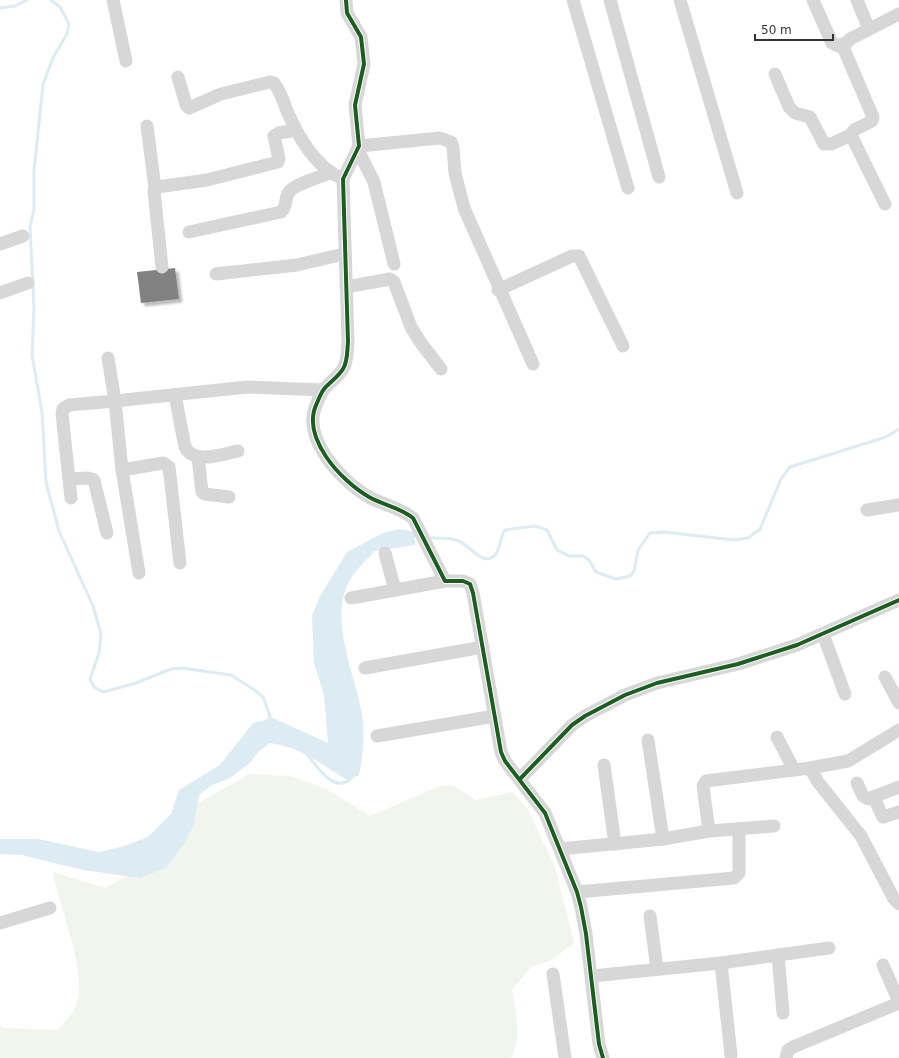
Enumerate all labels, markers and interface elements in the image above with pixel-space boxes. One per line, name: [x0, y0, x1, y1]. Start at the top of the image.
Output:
scale bar: [755, 16, 833, 42]
text: 50 m: [761, 23, 792, 37]

